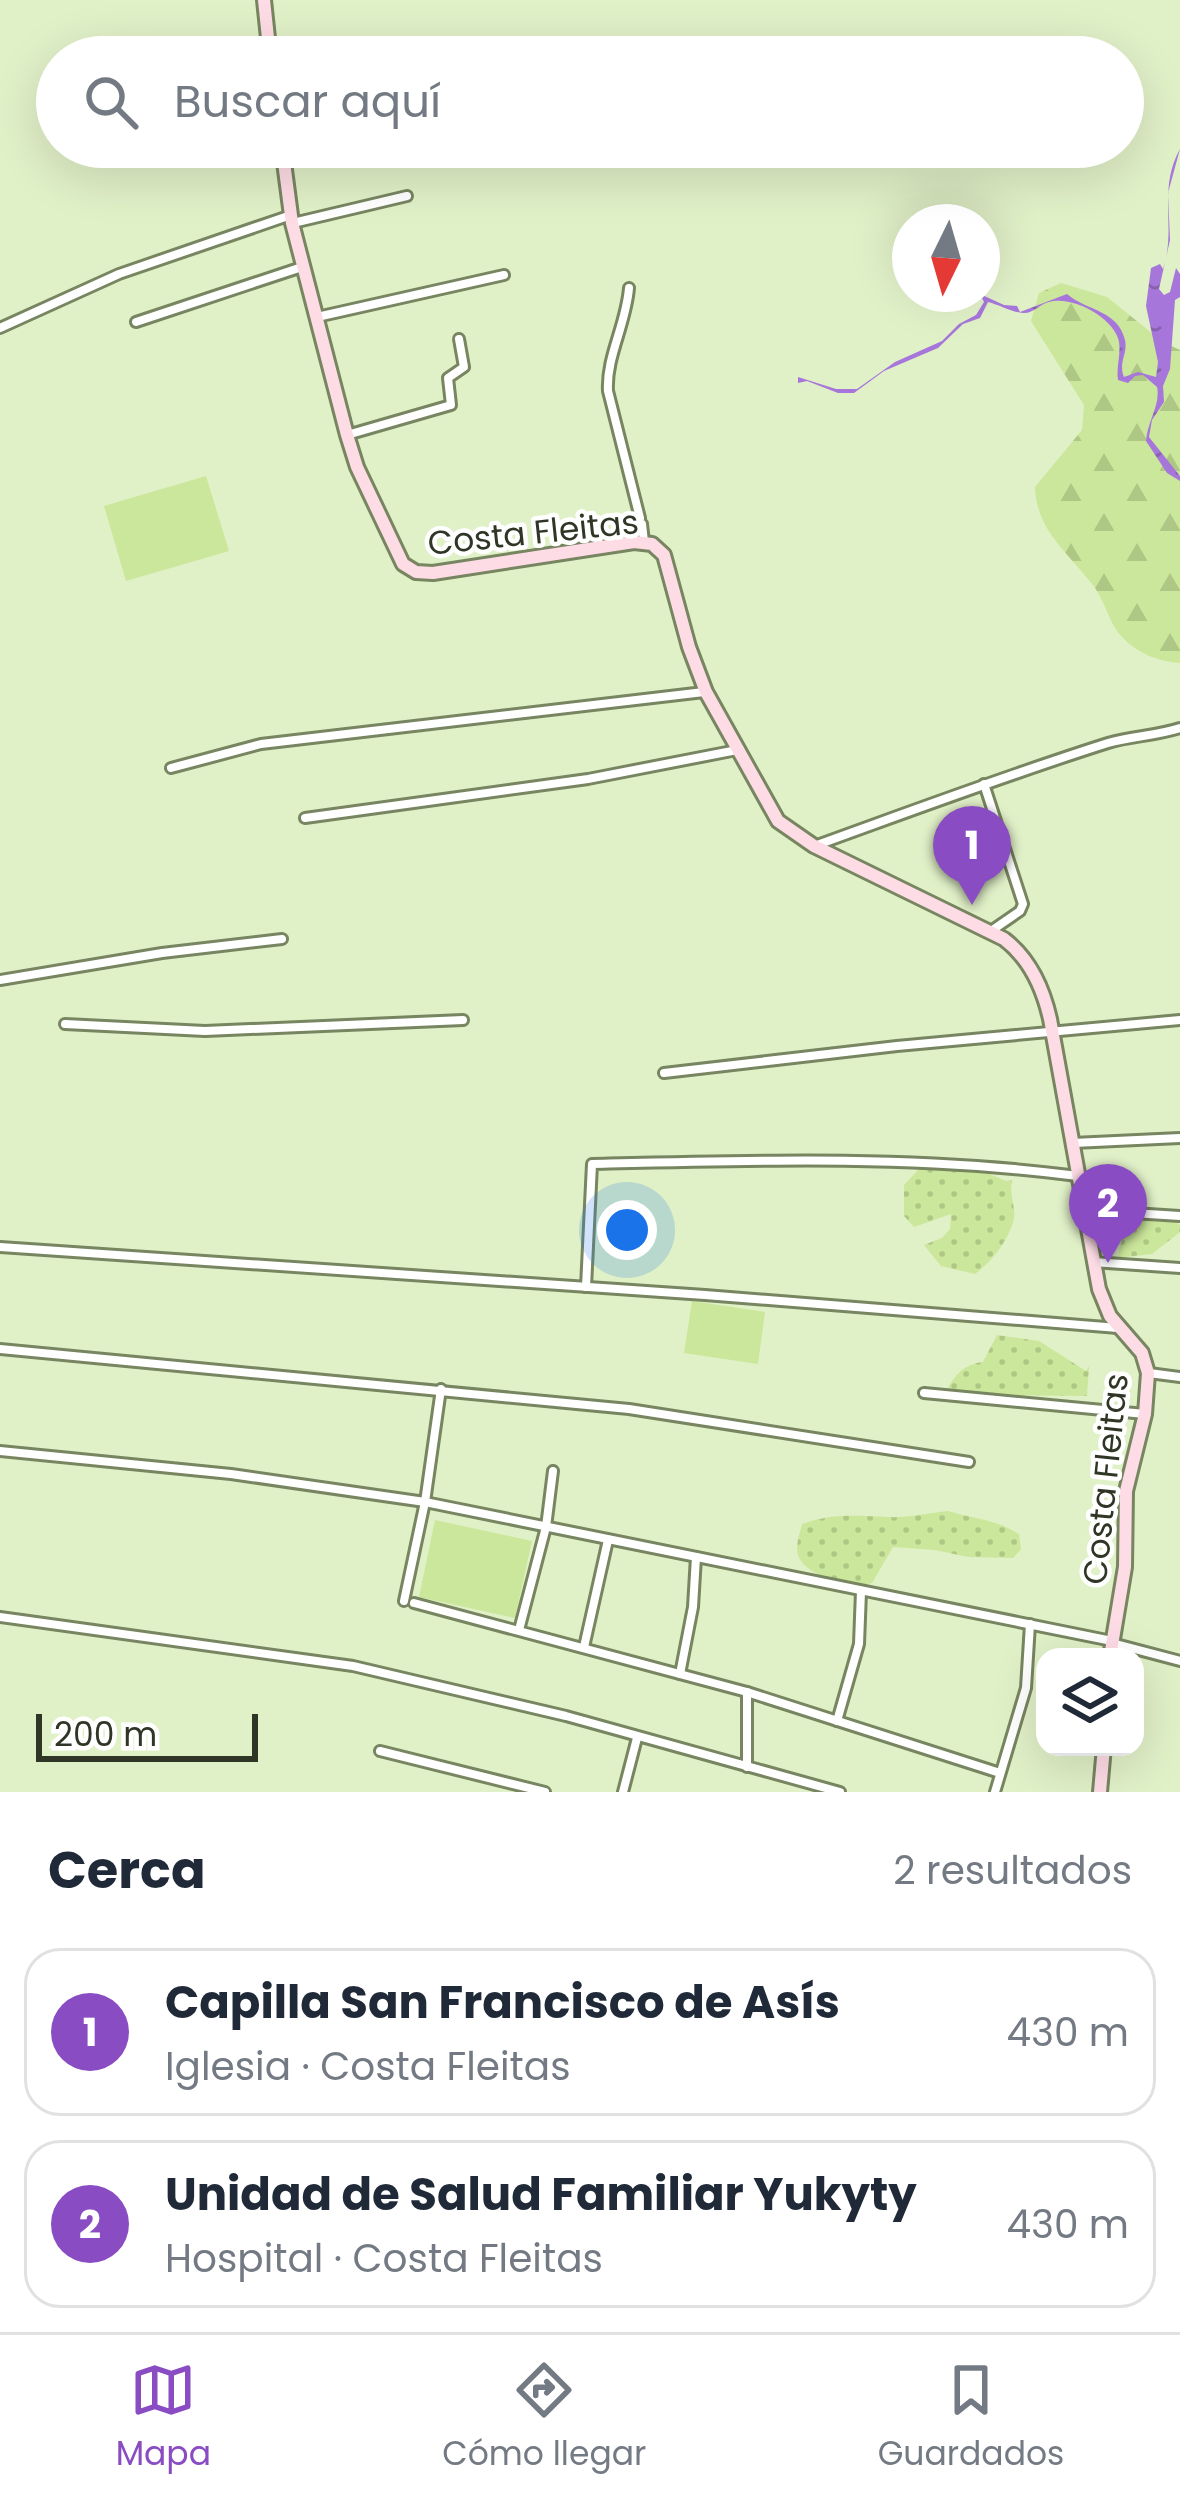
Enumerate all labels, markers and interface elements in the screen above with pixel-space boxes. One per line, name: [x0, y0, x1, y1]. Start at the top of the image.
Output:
search box: [36, 36, 1144, 168]
icon: search: [78, 69, 144, 135]
text: Buscar aquí: [174, 70, 441, 133]
north arrow: [892, 204, 1000, 312]
street label: Costa Fleitas: [425, 498, 641, 567]
pin: 1: [933, 806, 1011, 905]
pin: 2: [1069, 1164, 1147, 1263]
your location: [597, 1200, 657, 1260]
street label: Costa Fleitas: [1071, 1371, 1140, 1587]
map controls: [1036, 1648, 1144, 1756]
button: layers: [1036, 1648, 1144, 1756]
scale bar: [36, 1708, 258, 1761]
text: 200 m: [54, 1711, 157, 1758]
text: Cerca: [48, 1834, 206, 1906]
text: 2 resultados: [893, 1843, 1132, 1898]
text: Capilla San Francisco de Asís: [165, 1971, 840, 2034]
text: 1: [83, 2005, 97, 2060]
text: 430 m: [1006, 2005, 1129, 2060]
text: Iglesia · Costa Fleitas: [165, 2039, 570, 2094]
text: Unidad de Salud Familiar Yukyty: [165, 2163, 917, 2226]
text: 2: [79, 2197, 101, 2252]
text: 430 m: [1006, 2197, 1129, 2252]
text: Hospital · Costa Fleitas: [165, 2231, 603, 2286]
tab: Mapa: [116, 2357, 211, 2479]
tab: Cómo llegar: [442, 2357, 646, 2479]
tab: Guardados: [878, 2357, 1064, 2479]

